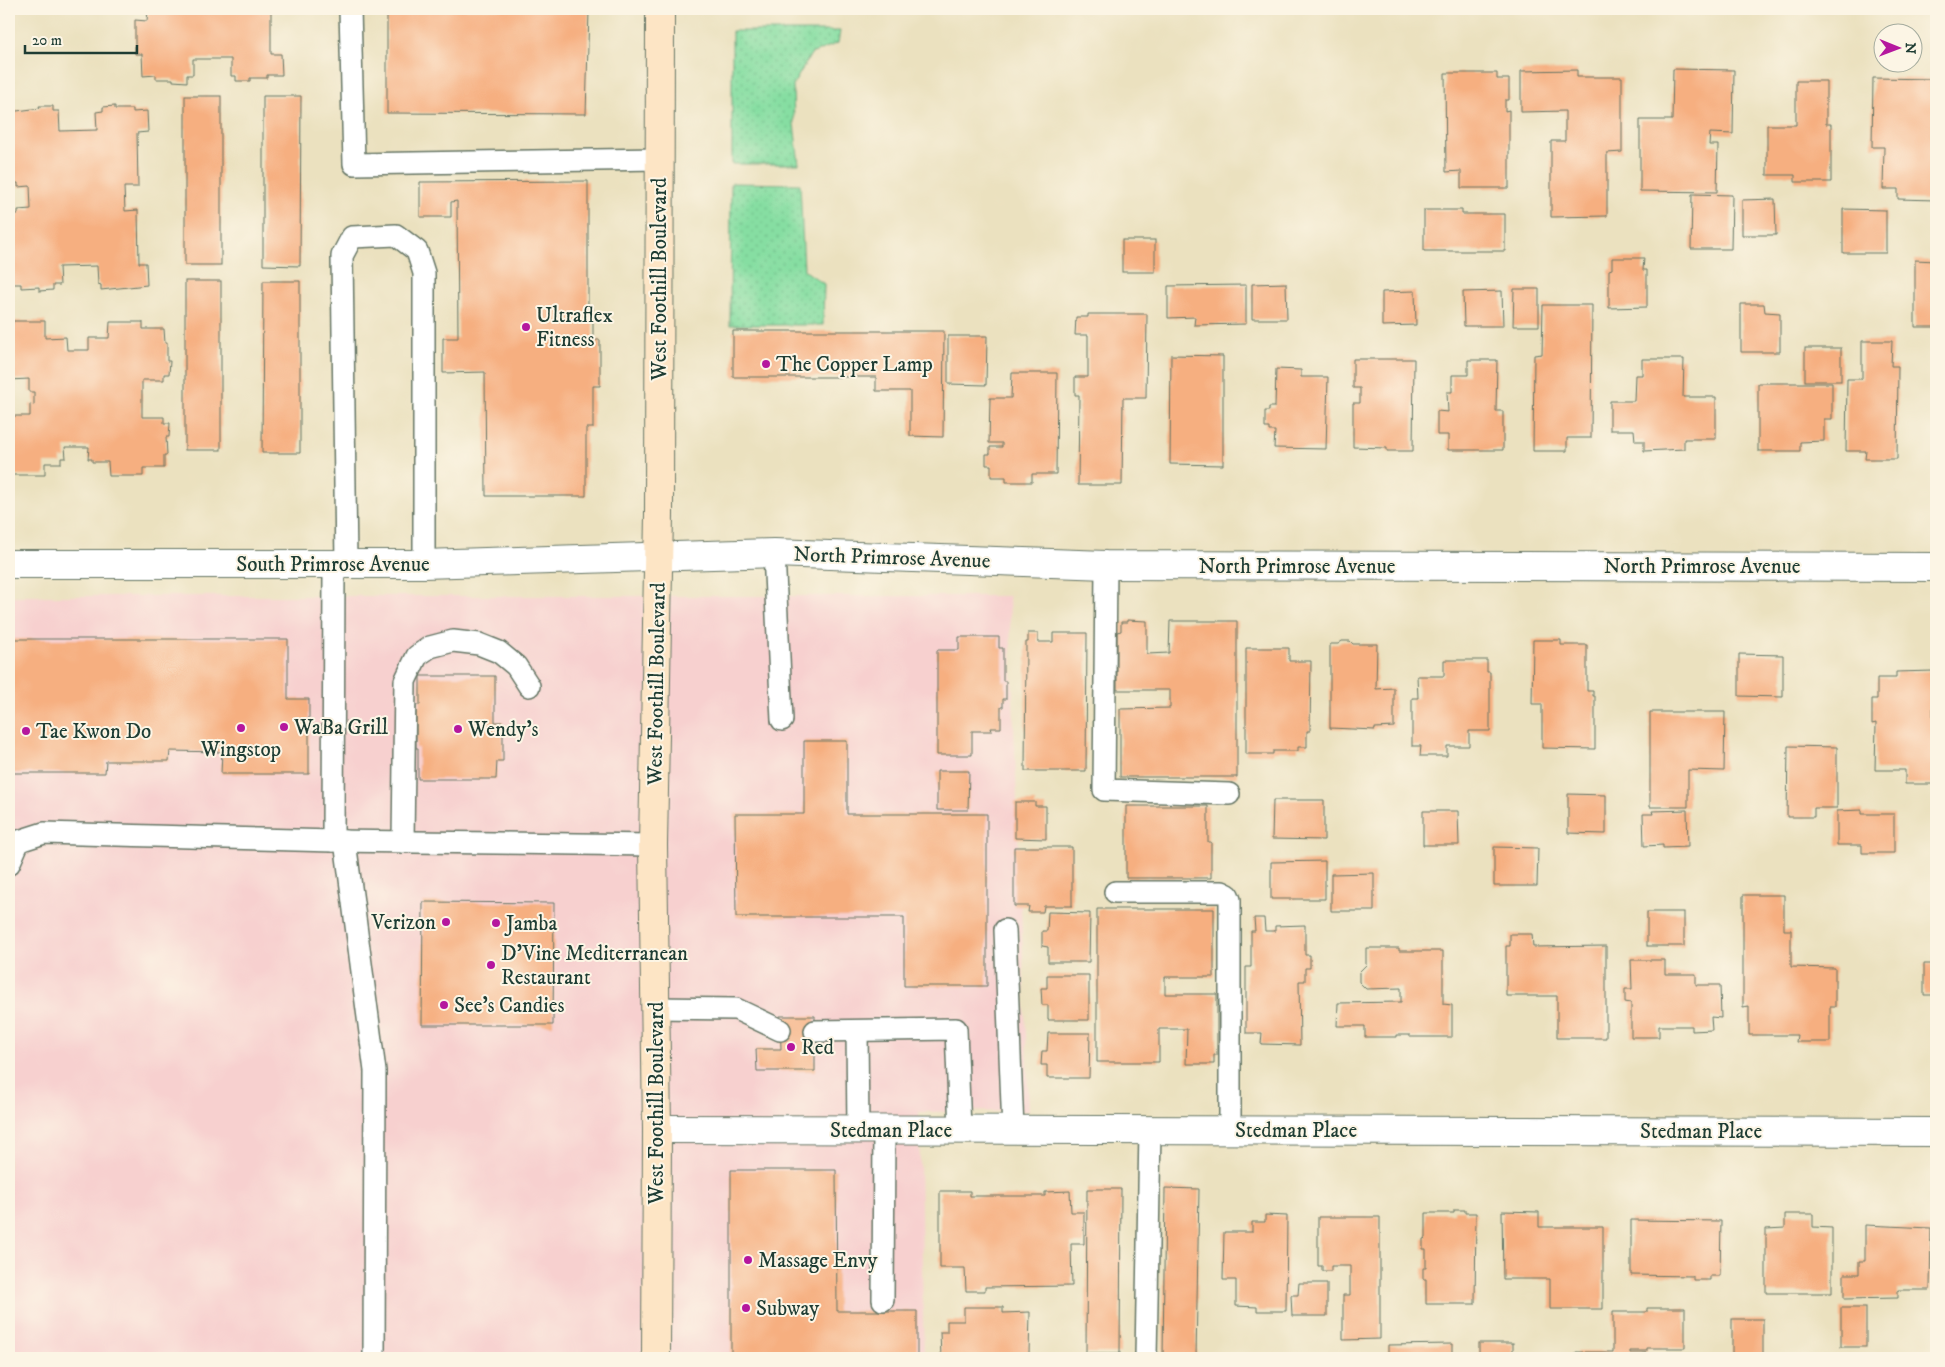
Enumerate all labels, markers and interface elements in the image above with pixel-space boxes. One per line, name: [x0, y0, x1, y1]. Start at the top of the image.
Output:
scale bar: [25, 22, 138, 54]
north arrow: [1872, 22, 1922, 72]
text: 20 m: [32, 31, 62, 50]
text: N: [1901, 42, 1919, 55]
street label: West Foothill Boulevard: [647, 177, 673, 382]
place label: Ultraflex Fitness: [536, 303, 613, 353]
marker: Ultraflex Fitness: [520, 321, 532, 333]
place label: The Copper Lamp: [776, 352, 933, 378]
marker: The Copper Lamp: [760, 358, 772, 370]
street label: North Primrose Avenue: [793, 542, 991, 574]
street label: South Primrose Avenue: [236, 552, 430, 578]
street label: North Primrose Avenue: [1199, 554, 1396, 580]
street label: North Primrose Avenue: [1604, 554, 1801, 580]
street label: West Foothill Boulevard: [642, 582, 672, 787]
place label: WaBa Grill: [293, 715, 389, 741]
place label: Wendy's: [467, 717, 539, 743]
place label: Tae Kwon Do: [36, 719, 151, 745]
marker: WaBa Grill: [278, 721, 290, 733]
marker: Wingstop: [235, 722, 247, 734]
marker: Wendy's: [452, 723, 464, 735]
marker: Tae Kwon Do: [20, 725, 32, 737]
place label: Wingstop: [200, 737, 281, 763]
place label: Verizon: [371, 910, 436, 936]
place label: Jamba: [504, 911, 557, 937]
marker: Verizon: [440, 916, 452, 928]
marker: Jamba: [490, 917, 502, 929]
place label: D’Vine Mediterranean Restaurant: [501, 941, 688, 991]
marker: D’Vine Mediterranean Restaurant: [485, 959, 497, 971]
place label: See's Candies: [454, 993, 564, 1019]
marker: See's Candies: [438, 999, 450, 1011]
street label: West Foothill Boulevard: [644, 1001, 670, 1206]
place label: Red: [801, 1035, 835, 1061]
marker: Red: [785, 1041, 797, 1053]
street label: Stedman Place: [830, 1118, 952, 1144]
street label: Stedman Place: [1235, 1118, 1357, 1144]
street label: Stedman Place: [1640, 1119, 1762, 1145]
place label: Massage Envy: [758, 1248, 878, 1274]
marker: Massage Envy: [742, 1254, 754, 1266]
place label: Subway: [756, 1296, 820, 1322]
marker: Subway: [740, 1302, 752, 1314]

